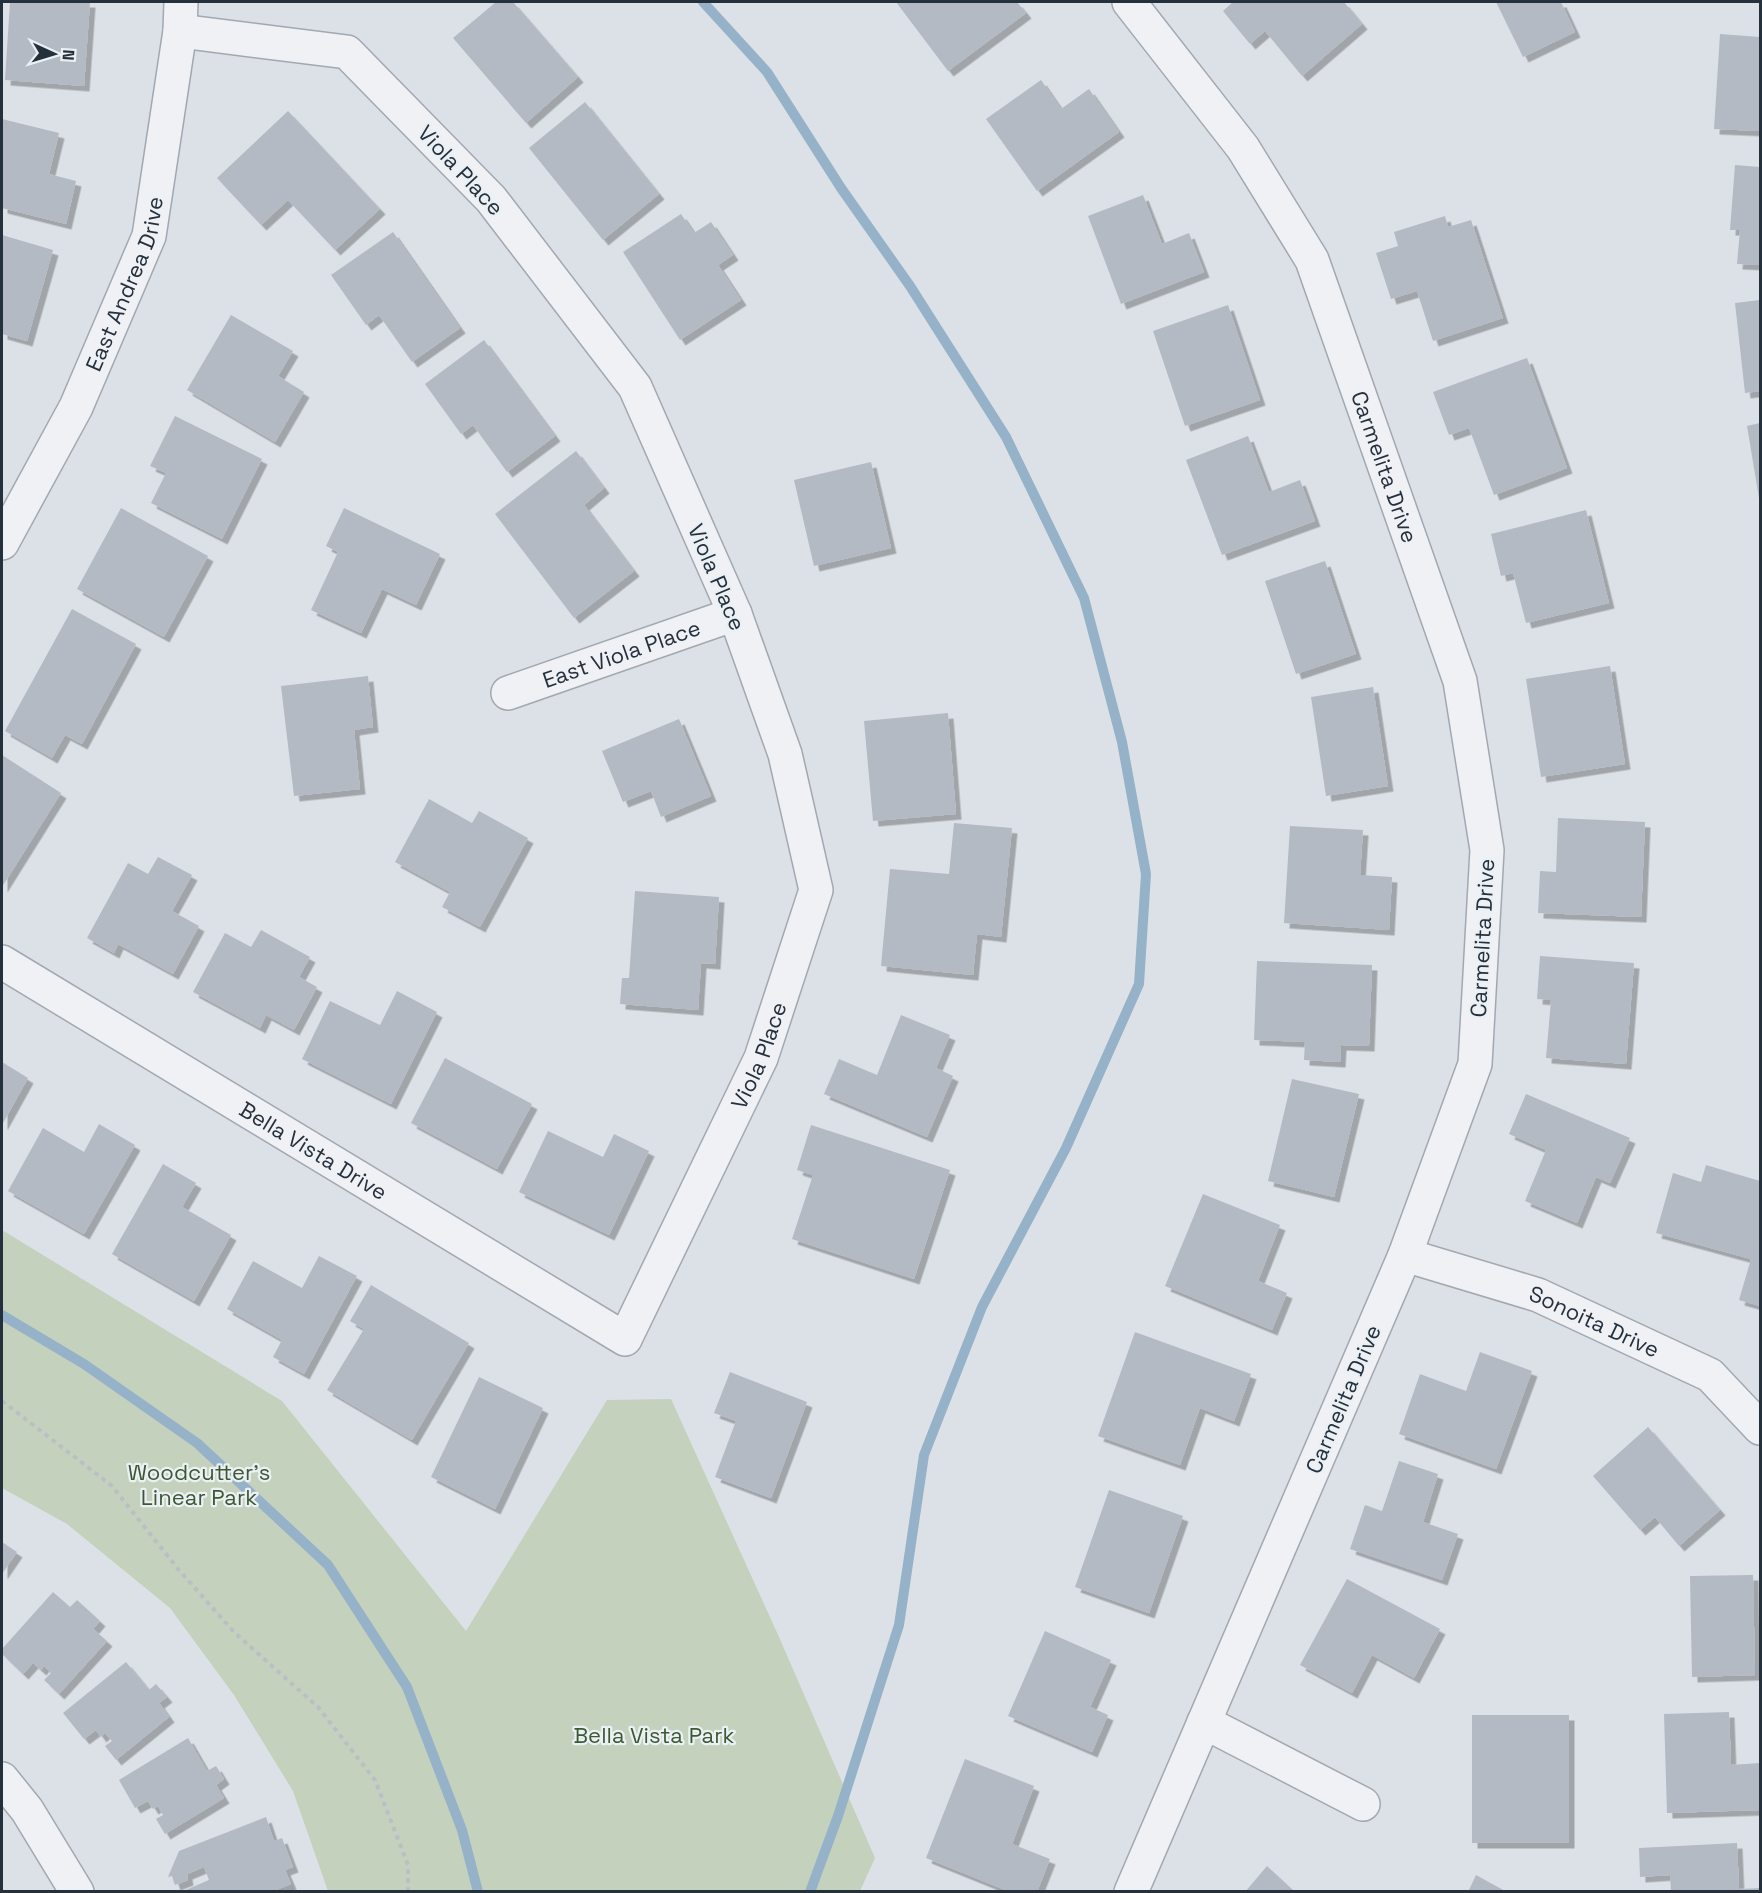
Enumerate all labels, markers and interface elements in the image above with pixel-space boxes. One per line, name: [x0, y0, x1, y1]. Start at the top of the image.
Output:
north arrow: [24, 24, 84, 84]
text: N: [58, 49, 79, 61]
street label: Viola Place: [412, 119, 510, 221]
street label: East Andrea Drive: [79, 194, 169, 375]
street label: Carmelita Drive: [1345, 387, 1424, 546]
street label: Viola Place: [682, 519, 752, 635]
street label: East Viola Place: [539, 613, 704, 694]
street label: Carmelita Drive: [1464, 858, 1500, 1018]
street label: Viola Place: [724, 998, 792, 1114]
street label: Bella Vista Drive: [234, 1095, 392, 1206]
street label: Sonoita Drive: [1526, 1279, 1664, 1364]
street label: Carmelita Drive: [1299, 1320, 1387, 1478]
park label: Woodcutter's Linear Park: [128, 1458, 270, 1511]
park label: Bella Vista Park: [574, 1721, 735, 1749]

